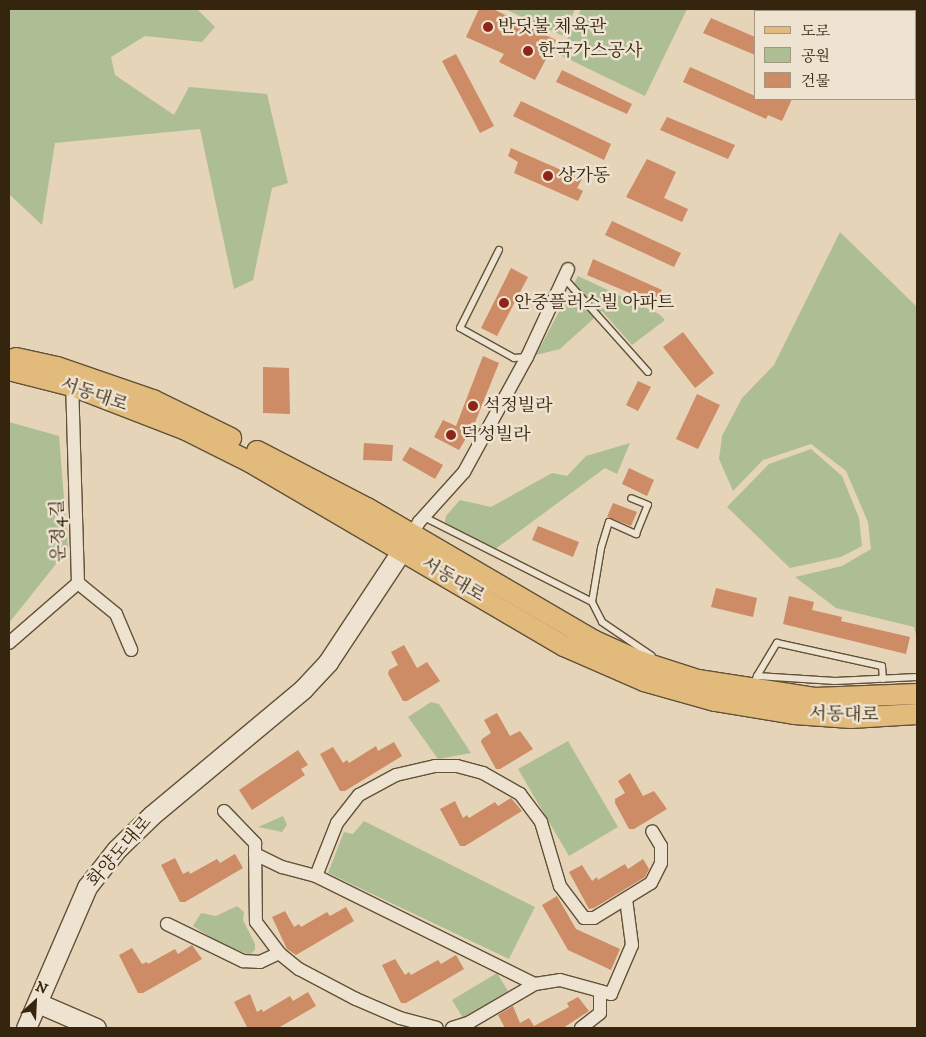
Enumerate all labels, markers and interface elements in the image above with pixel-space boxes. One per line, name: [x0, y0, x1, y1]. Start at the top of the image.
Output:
legend: [754, 10, 916, 100]
place label: 반딧불 체육관: [498, 16, 606, 38]
marker: 반딧불 체육관: [482, 21, 494, 33]
text: 도로: [801, 22, 830, 41]
place label: 한국가스공사: [538, 40, 642, 62]
marker: 한국가스공사: [522, 45, 534, 57]
text: 공원: [801, 47, 830, 66]
text: 건물: [801, 72, 830, 91]
place label: 상가동: [558, 165, 610, 187]
marker: 상가동: [542, 170, 554, 182]
place label: 안중플러스빌 아파트: [514, 292, 674, 314]
marker: 안중플러스빌 아파트: [498, 297, 510, 309]
street label: 서동대로: [58, 373, 130, 417]
place label: 석정빌라: [483, 395, 553, 417]
marker: 석정빌라: [467, 400, 479, 412]
place label: 덕성빌라: [461, 424, 531, 446]
marker: 덕성빌라: [445, 429, 457, 441]
street label: 운정4길: [47, 499, 71, 563]
street label: 서동대로: [418, 553, 488, 607]
street label: 서동대로: [809, 704, 879, 726]
street label: 화양도대로: [83, 812, 157, 892]
north arrow: [10, 977, 60, 1027]
text: N: [32, 978, 50, 999]

